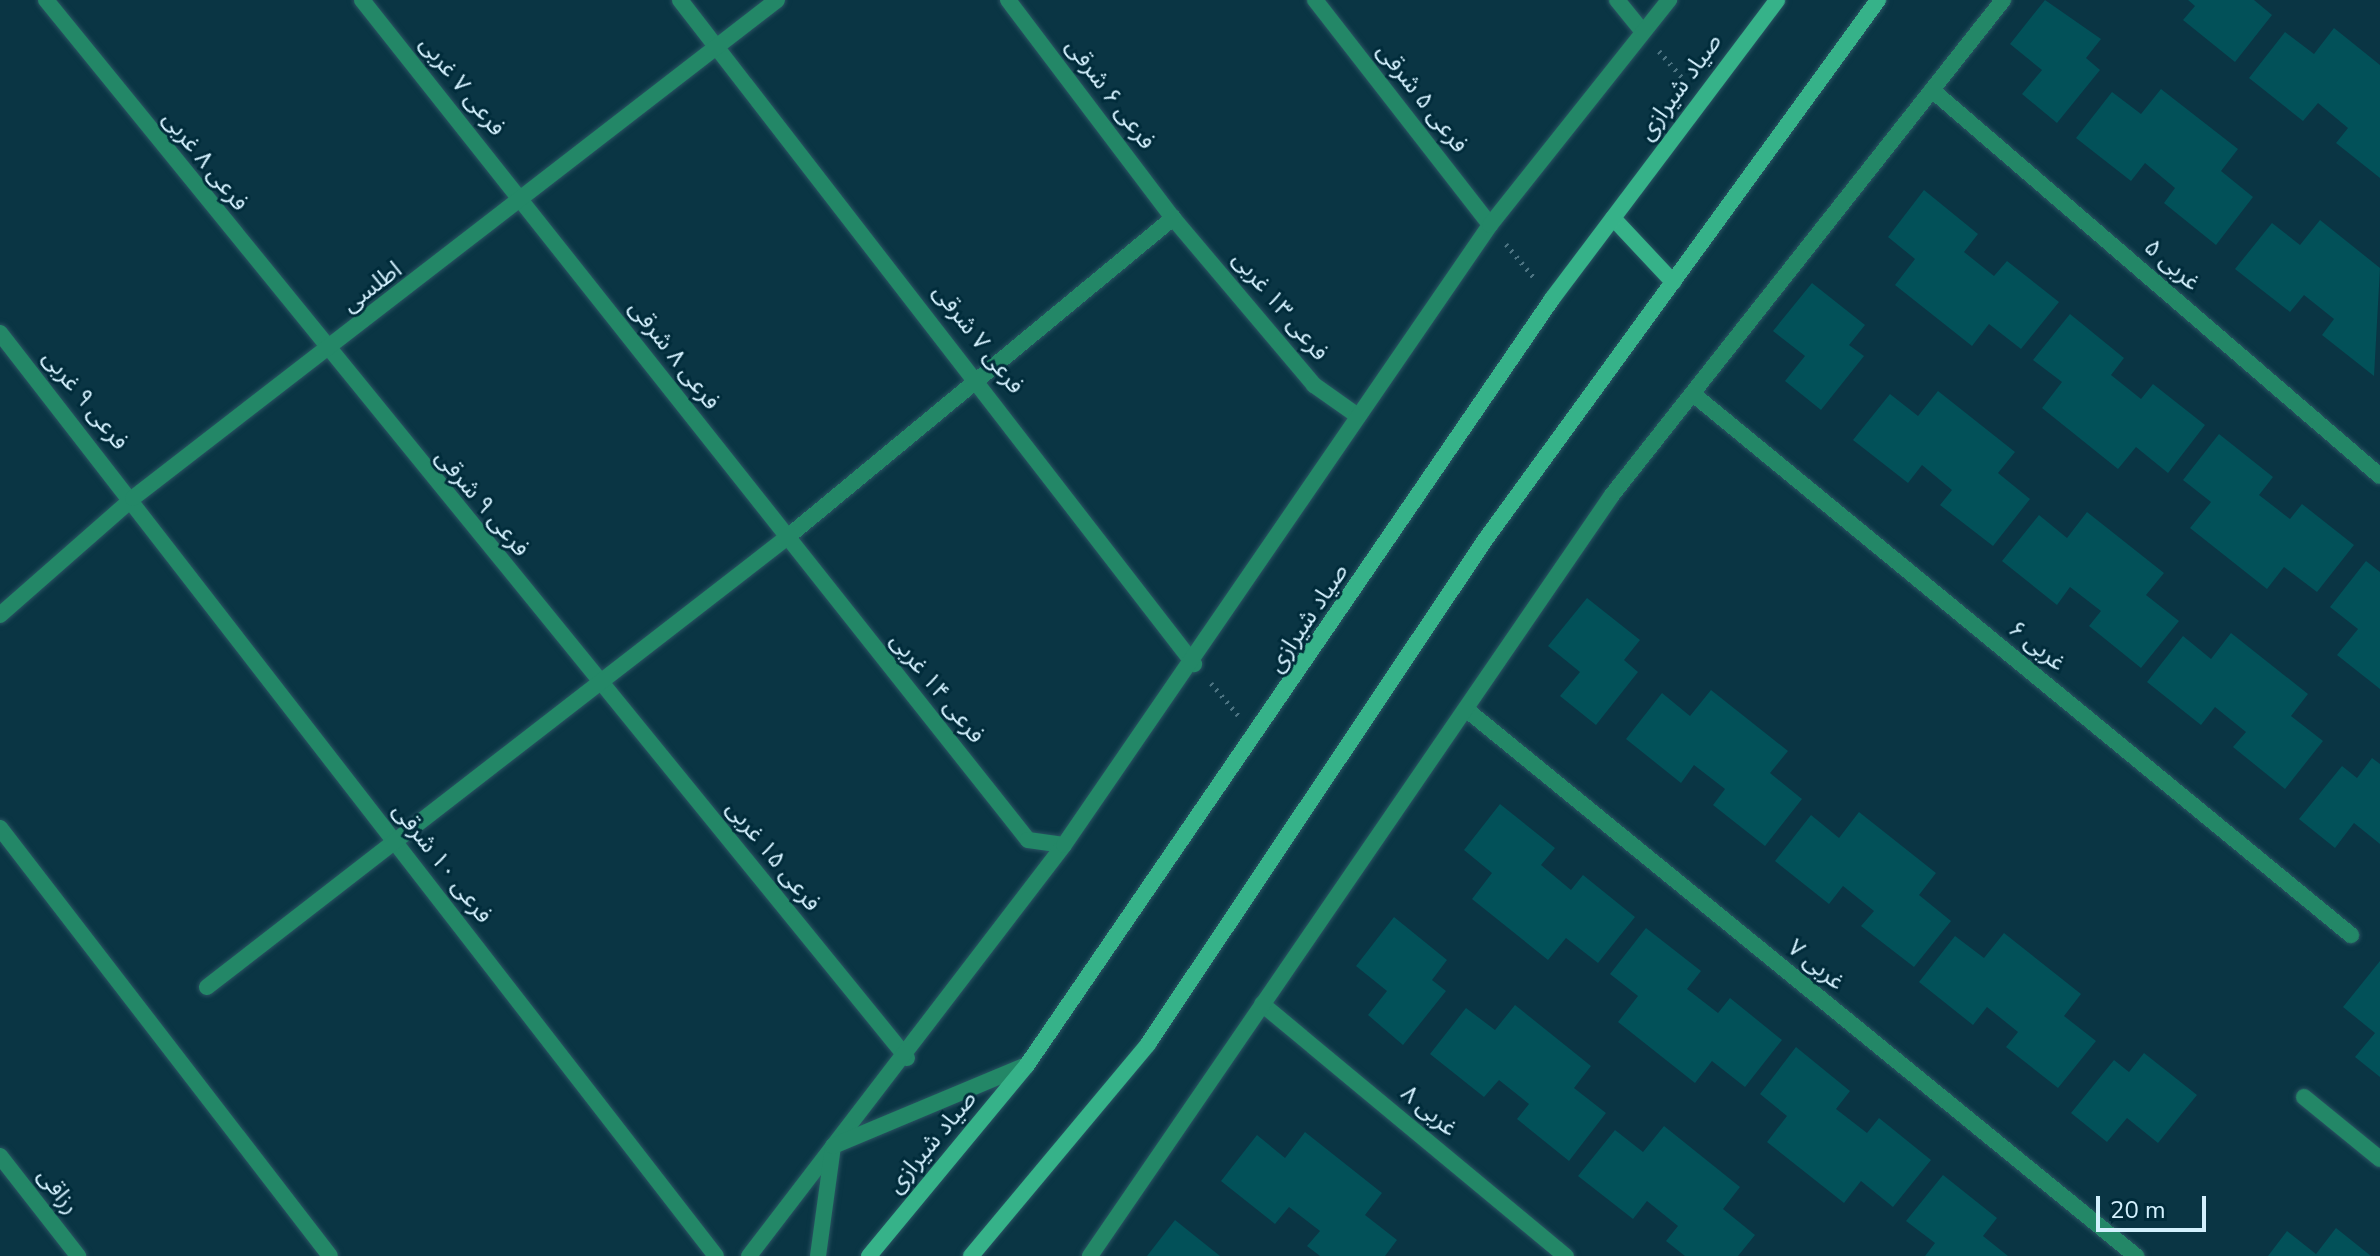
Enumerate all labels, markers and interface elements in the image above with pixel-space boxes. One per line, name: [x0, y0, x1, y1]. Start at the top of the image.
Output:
street label: صیاد شیرازی: [1632, 28, 1728, 146]
street label: فرعی ۷ غربی: [413, 30, 511, 142]
street label: فرعی ۶ شرقی: [1059, 33, 1161, 155]
street label: فرعی ۵ شرقی: [1370, 37, 1474, 159]
street label: فرعی ۸ غربی: [156, 105, 254, 217]
street label: ۵ غربی: [2138, 233, 2206, 297]
street label: فرعی ۱۳ غربی: [1226, 245, 1334, 367]
street label: اطلسی: [336, 255, 408, 319]
street label: فرعی ۷ شرقی: [926, 278, 1030, 400]
street label: فرعی ۸ شرقی: [622, 294, 726, 416]
street label: فرعی ۹ غربی: [36, 344, 134, 456]
street label: فرعی ۹ شرقی: [429, 443, 535, 563]
street label: صیاد شیرازی: [1261, 558, 1355, 678]
street label: ۶ غربی: [2003, 614, 2071, 678]
street label: فرعی ۱۴ غربی: [884, 627, 990, 749]
street label: فرعی ۱۵ غربی: [720, 795, 826, 917]
street label: فرعی ۱۰ شرقی: [386, 797, 498, 929]
street label: ۷ غربی: [1782, 933, 1850, 997]
street label: ۸ غربی: [1395, 1079, 1463, 1143]
street label: صیاد شیرازی: [881, 1085, 983, 1199]
street label: رزاقی: [31, 1162, 85, 1220]
scale bar: [2100, 1180, 2210, 1230]
text: 20 m: [2110, 1194, 2166, 1226]

